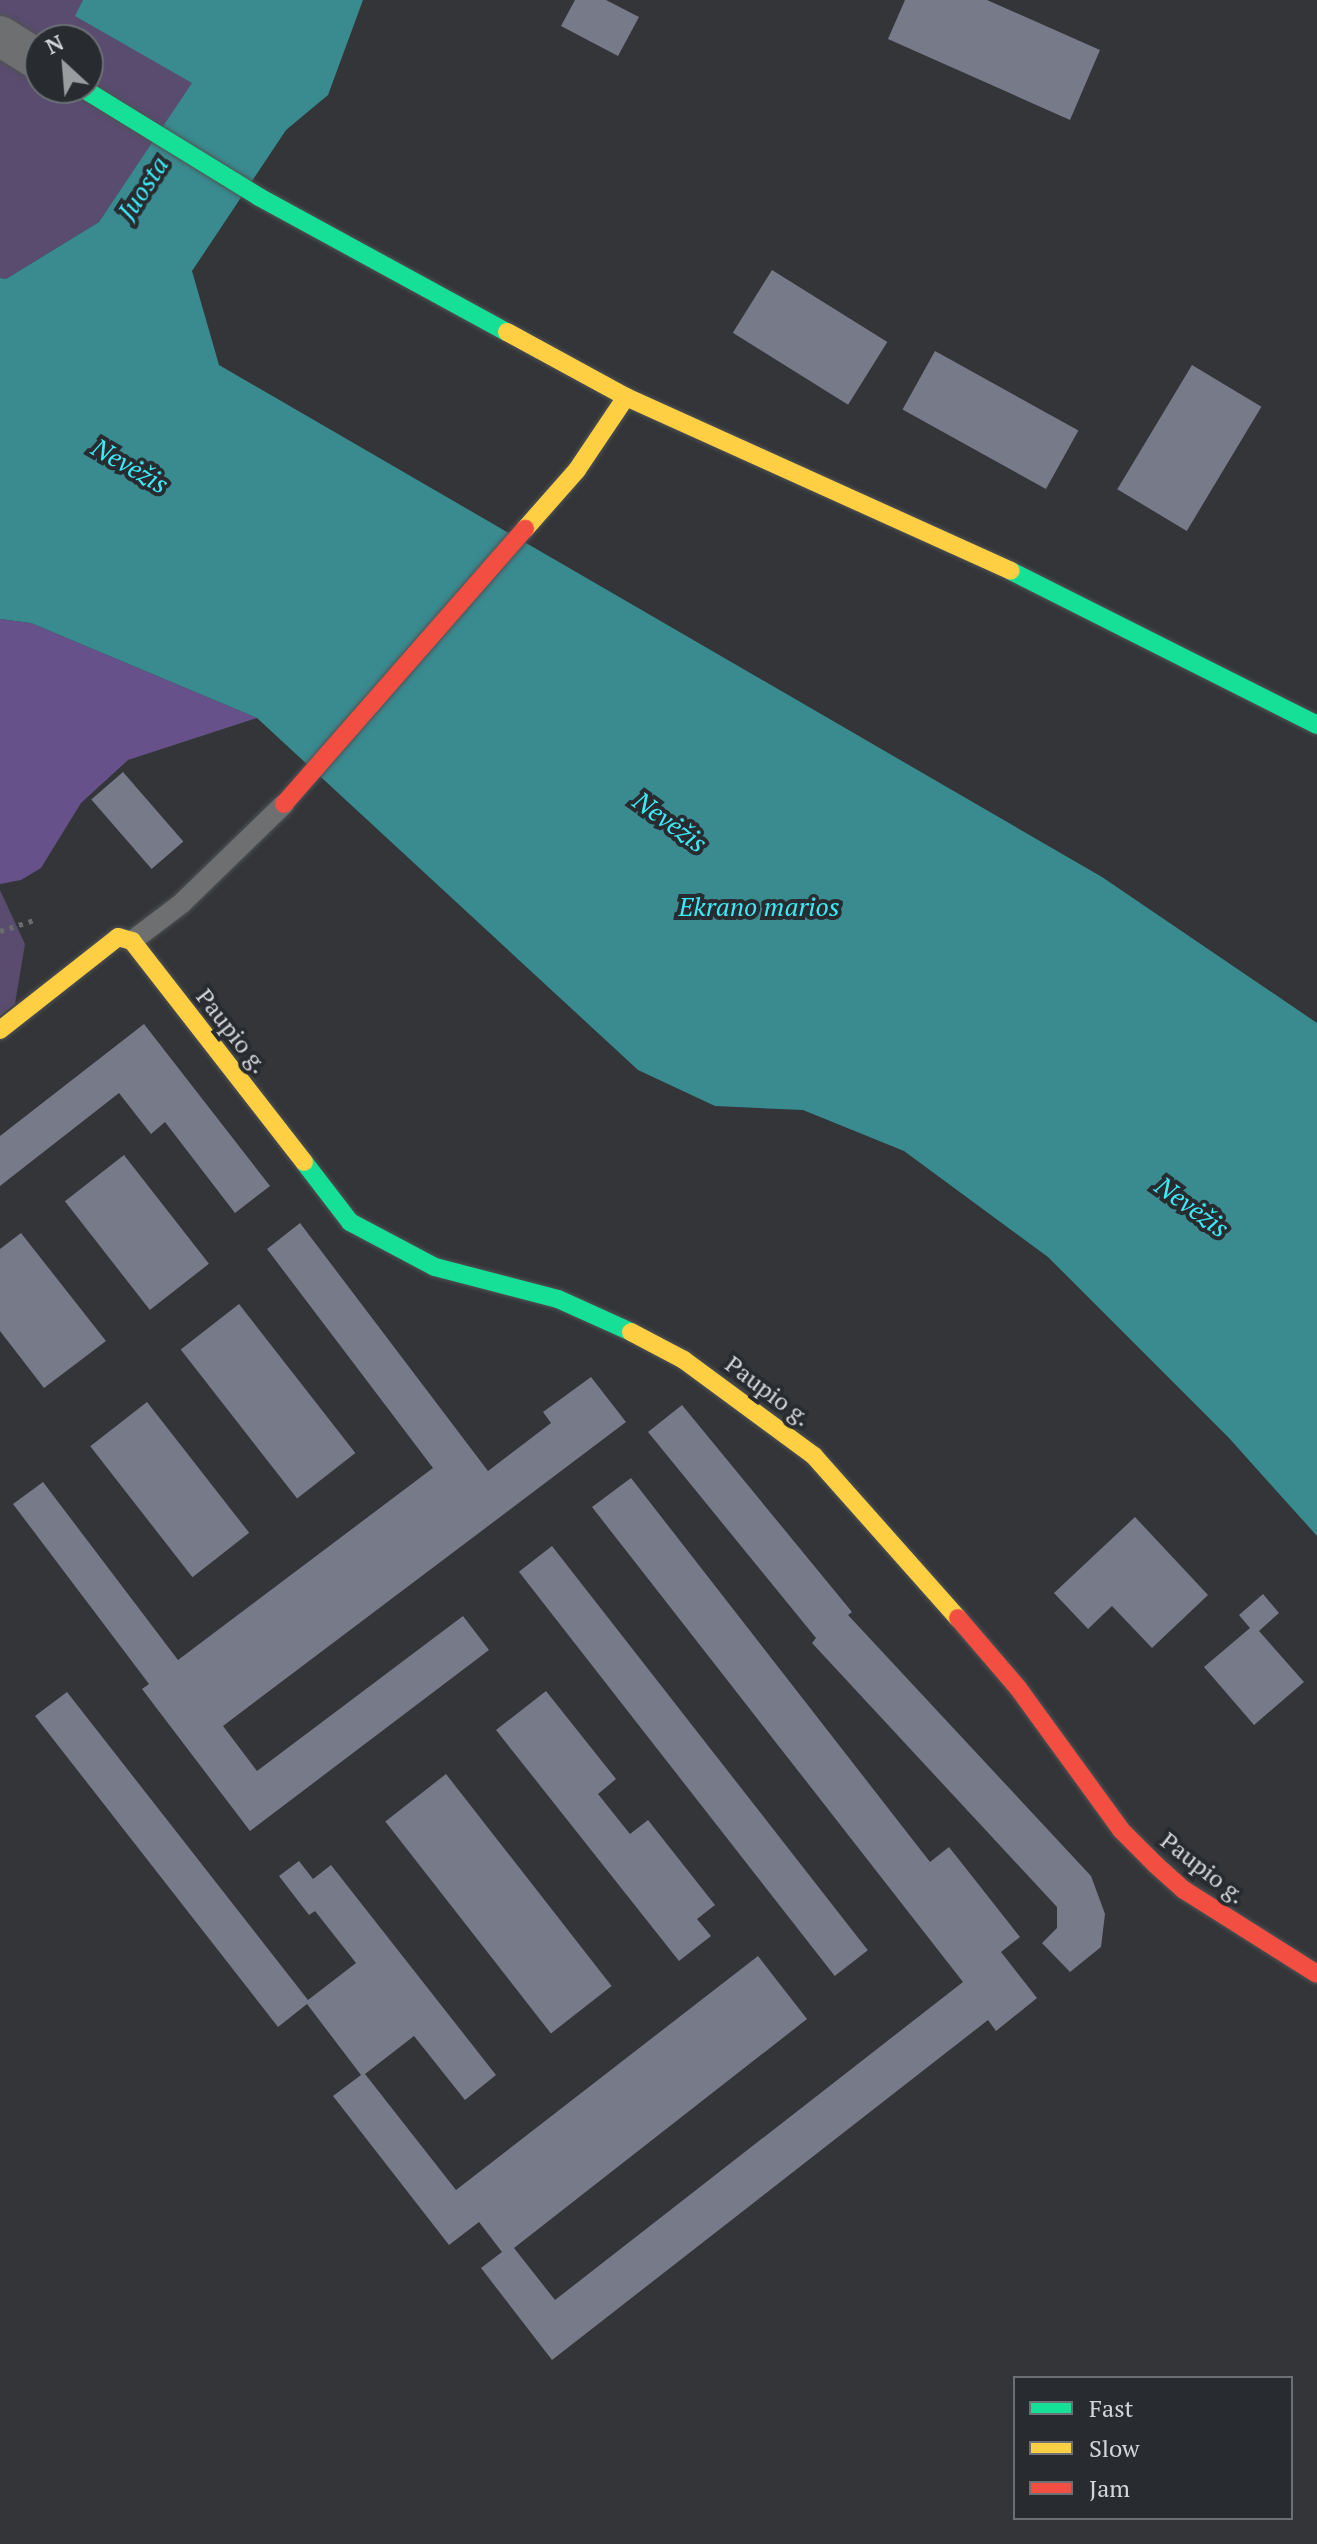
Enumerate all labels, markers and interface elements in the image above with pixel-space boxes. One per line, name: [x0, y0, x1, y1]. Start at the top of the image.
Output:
north arrow: [24, 24, 104, 104]
text: N: [40, 27, 68, 60]
water label: Juosta: [111, 150, 175, 226]
water label: Nevėžis: [86, 432, 174, 500]
water label: Nevėžis: [627, 785, 713, 859]
water label: Ekrano marios: [678, 891, 840, 923]
street label: Paupio g.: [190, 983, 274, 1079]
water label: Nevėžis: [1149, 1170, 1235, 1244]
street label: Paupio g.: [720, 1350, 816, 1432]
street label: Paupio g.: [1155, 1826, 1251, 1910]
legend: [1013, 2376, 1293, 2520]
text: Fast: [1089, 2392, 1133, 2424]
text: Slow: [1089, 2432, 1140, 2464]
text: Jam: [1089, 2472, 1130, 2504]

